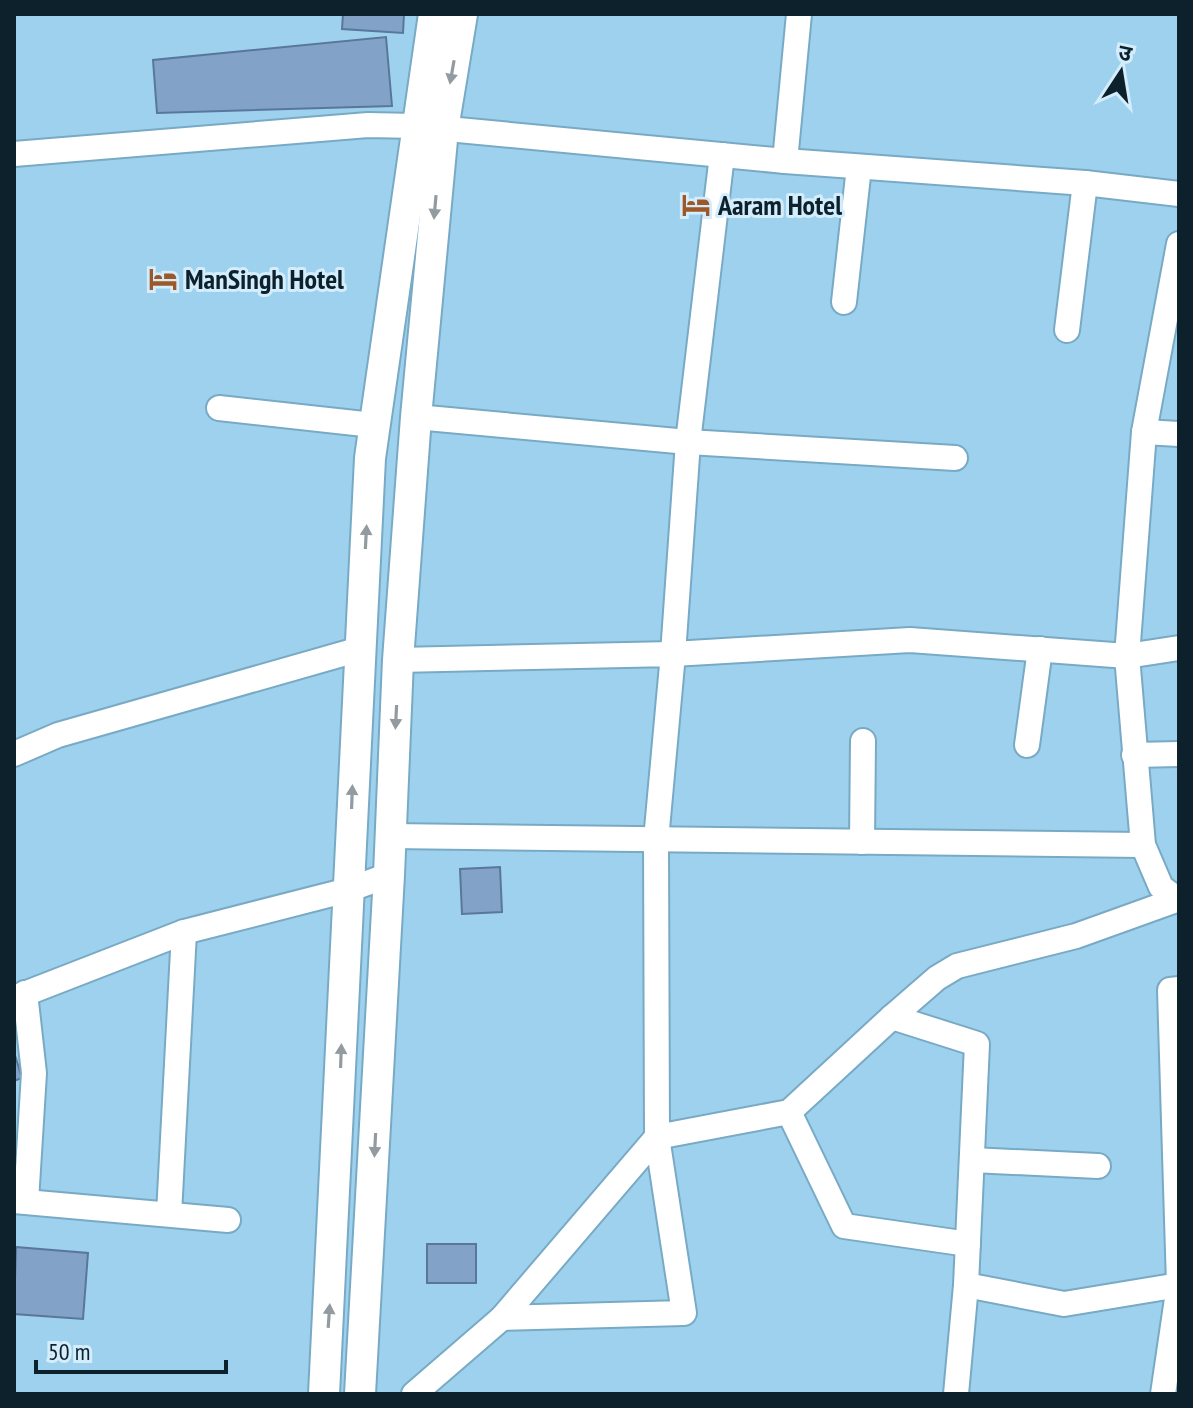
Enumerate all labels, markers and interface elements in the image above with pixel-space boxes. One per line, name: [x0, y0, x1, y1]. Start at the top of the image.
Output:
north arrow: [1081, 32, 1161, 112]
text: उ: [1116, 37, 1135, 68]
one-way arrow: [446, 59, 458, 84]
place label: Aaram Hotel: [717, 186, 842, 223]
hotel icon: Aaram Hotel: [681, 190, 711, 220]
one-way arrow: [429, 195, 442, 220]
place label: ManSingh Hotel: [185, 260, 344, 297]
hotel icon: ManSingh Hotel: [148, 264, 178, 294]
one-way arrow: [359, 524, 372, 549]
one-way arrow: [389, 705, 402, 730]
one-way arrow: [346, 784, 359, 809]
one-way arrow: [335, 1043, 348, 1068]
one-way arrow: [368, 1133, 381, 1158]
one-way arrow: [323, 1303, 336, 1328]
scale bar: [36, 1324, 226, 1374]
text: 50 m: [48, 1336, 90, 1367]

